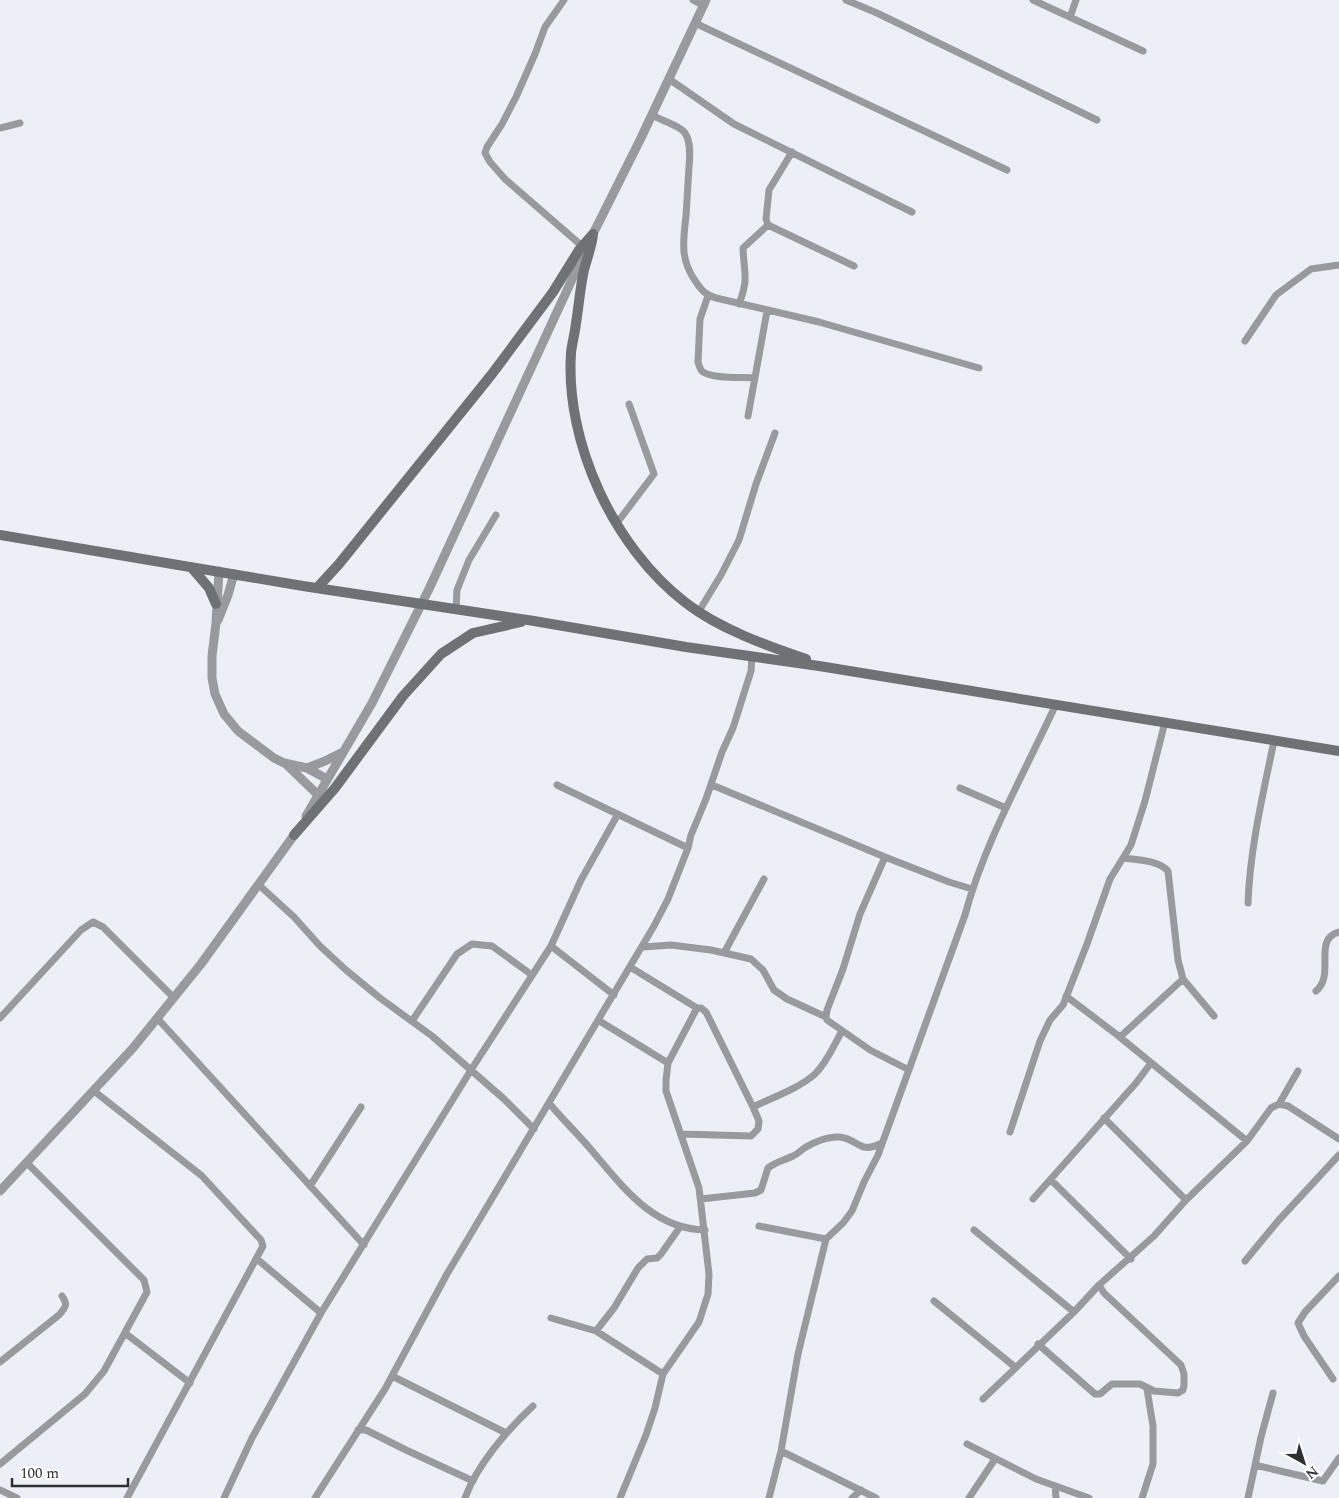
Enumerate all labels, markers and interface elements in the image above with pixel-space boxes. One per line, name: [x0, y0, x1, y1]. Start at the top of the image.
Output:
north arrow: [1279, 1438, 1329, 1488]
scale bar: [12, 1456, 129, 1488]
text: N: [1301, 1461, 1323, 1484]
text: 100 m: [20, 1462, 59, 1485]

